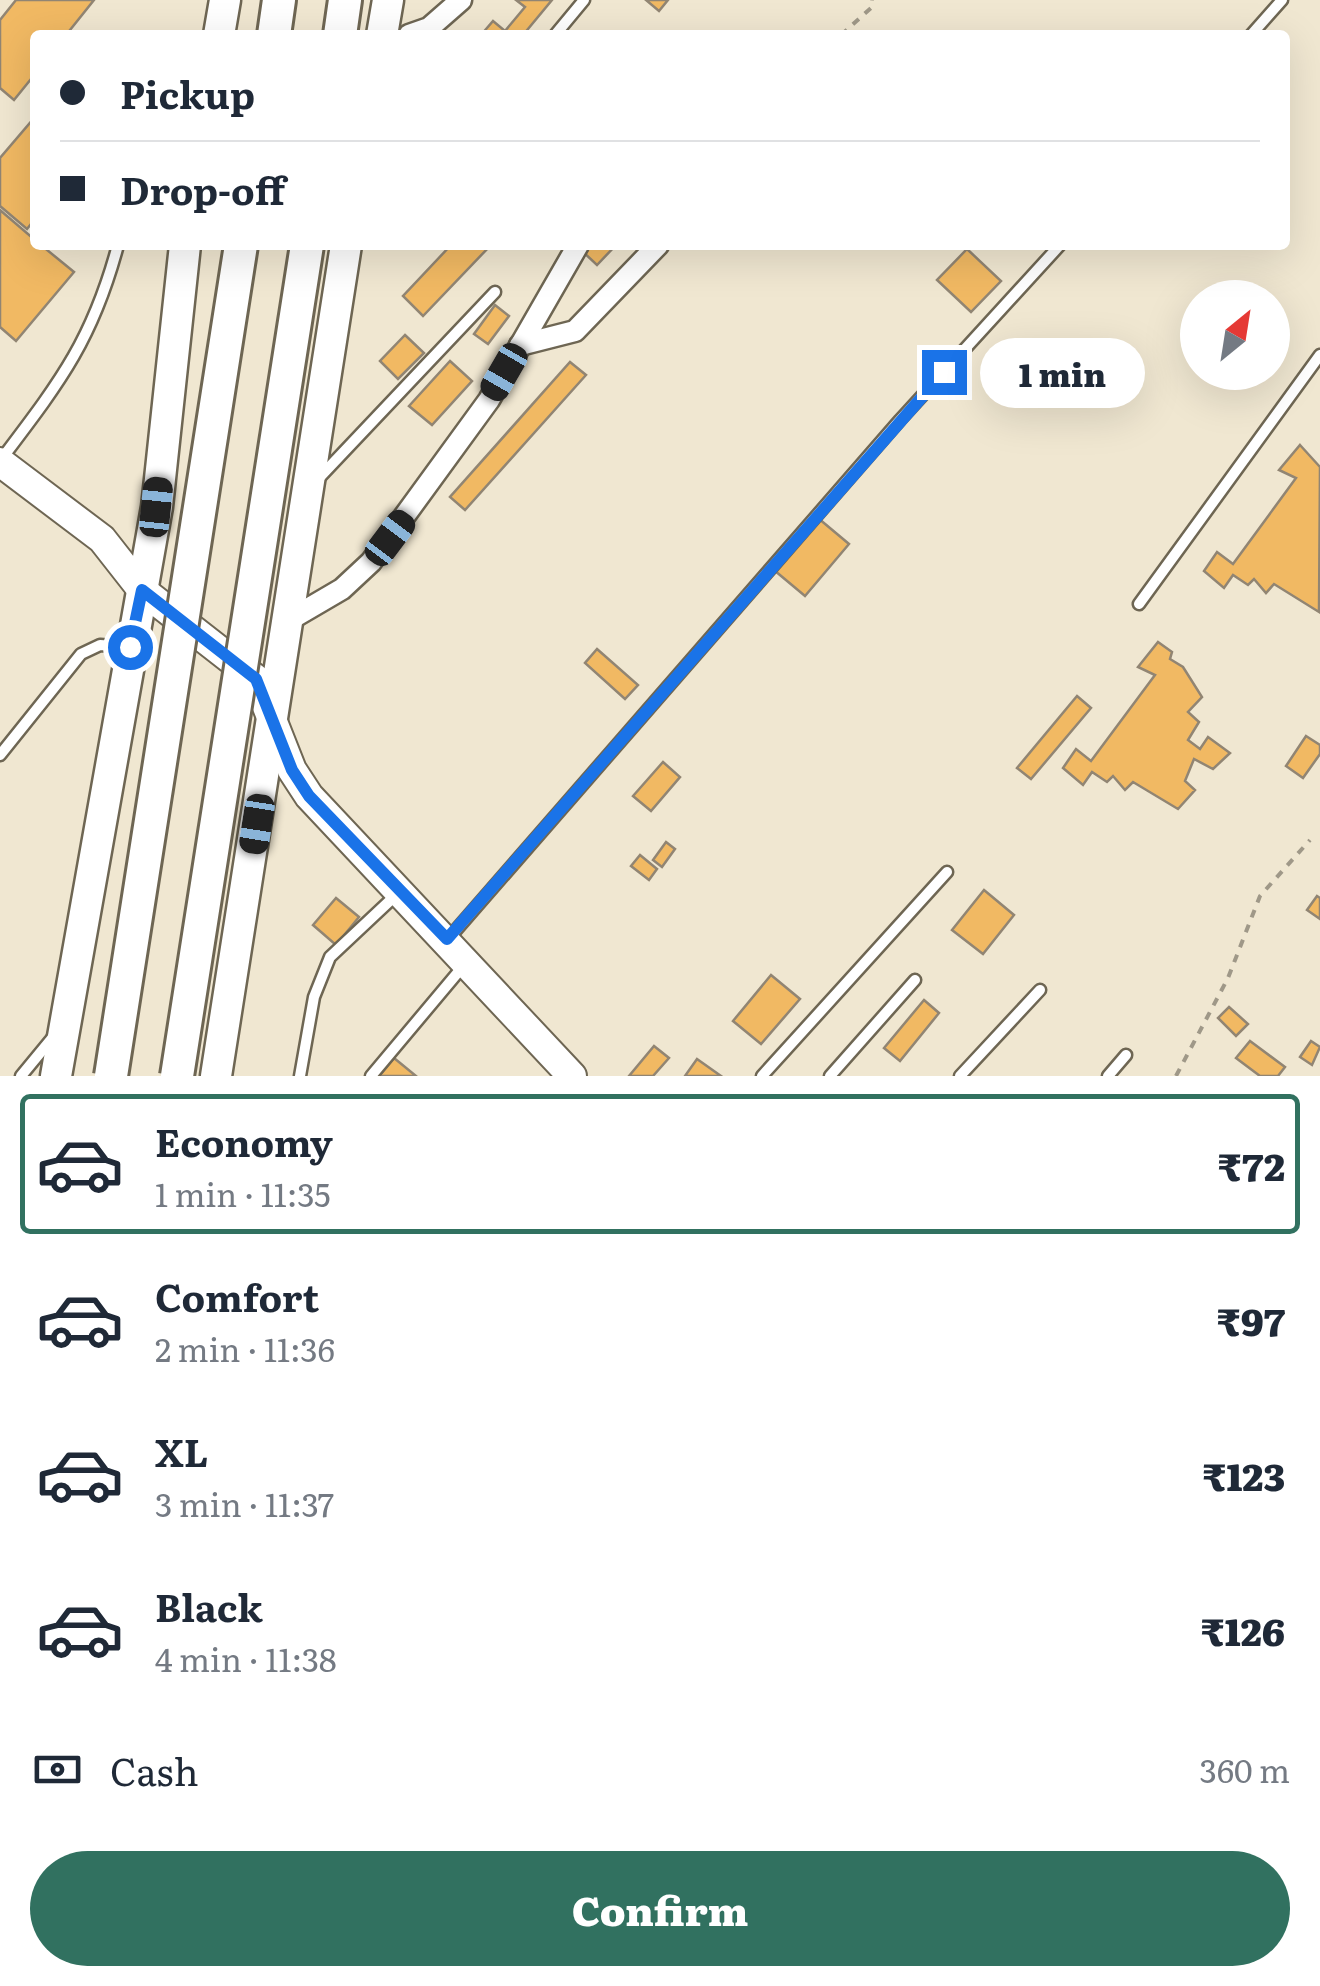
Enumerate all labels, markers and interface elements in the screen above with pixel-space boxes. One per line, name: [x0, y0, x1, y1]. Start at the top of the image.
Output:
text: Pickup: [120, 64, 255, 121]
text: Drop-off: [120, 160, 285, 217]
north arrow: [1180, 280, 1290, 390]
map controls: [1180, 280, 1290, 390]
callout: 1 min: [979, 337, 1144, 407]
car: [476, 339, 532, 405]
text: 1 min: [1019, 349, 1106, 397]
route end: [922, 350, 967, 395]
car: [138, 476, 174, 538]
car: [360, 505, 420, 571]
route start: [108, 625, 153, 670]
car: [237, 792, 277, 856]
text: Economy: [155, 1112, 333, 1169]
icon: car: [35, 1119, 125, 1209]
text: ₹72: [1218, 1136, 1285, 1193]
text: 1 min · 11:35: [155, 1169, 331, 1217]
text: Comfort: [155, 1267, 319, 1324]
icon: car: [35, 1274, 125, 1364]
text: ₹97: [1217, 1291, 1285, 1348]
text: 2 min · 11:36: [155, 1324, 335, 1372]
text: XL: [155, 1422, 208, 1479]
icon: car: [35, 1429, 125, 1519]
text: ₹123: [1203, 1446, 1285, 1503]
text: 3 min · 11:37: [155, 1479, 334, 1527]
text: Black: [155, 1577, 263, 1634]
icon: car: [35, 1584, 125, 1674]
text: ₹126: [1201, 1601, 1285, 1658]
text: 4 min · 11:38: [155, 1634, 337, 1682]
text: Cash: [110, 1741, 199, 1798]
icon: cash: [30, 1742, 85, 1797]
text: 360 m: [1200, 1745, 1290, 1793]
button: Confirm: [30, 1851, 1290, 1966]

